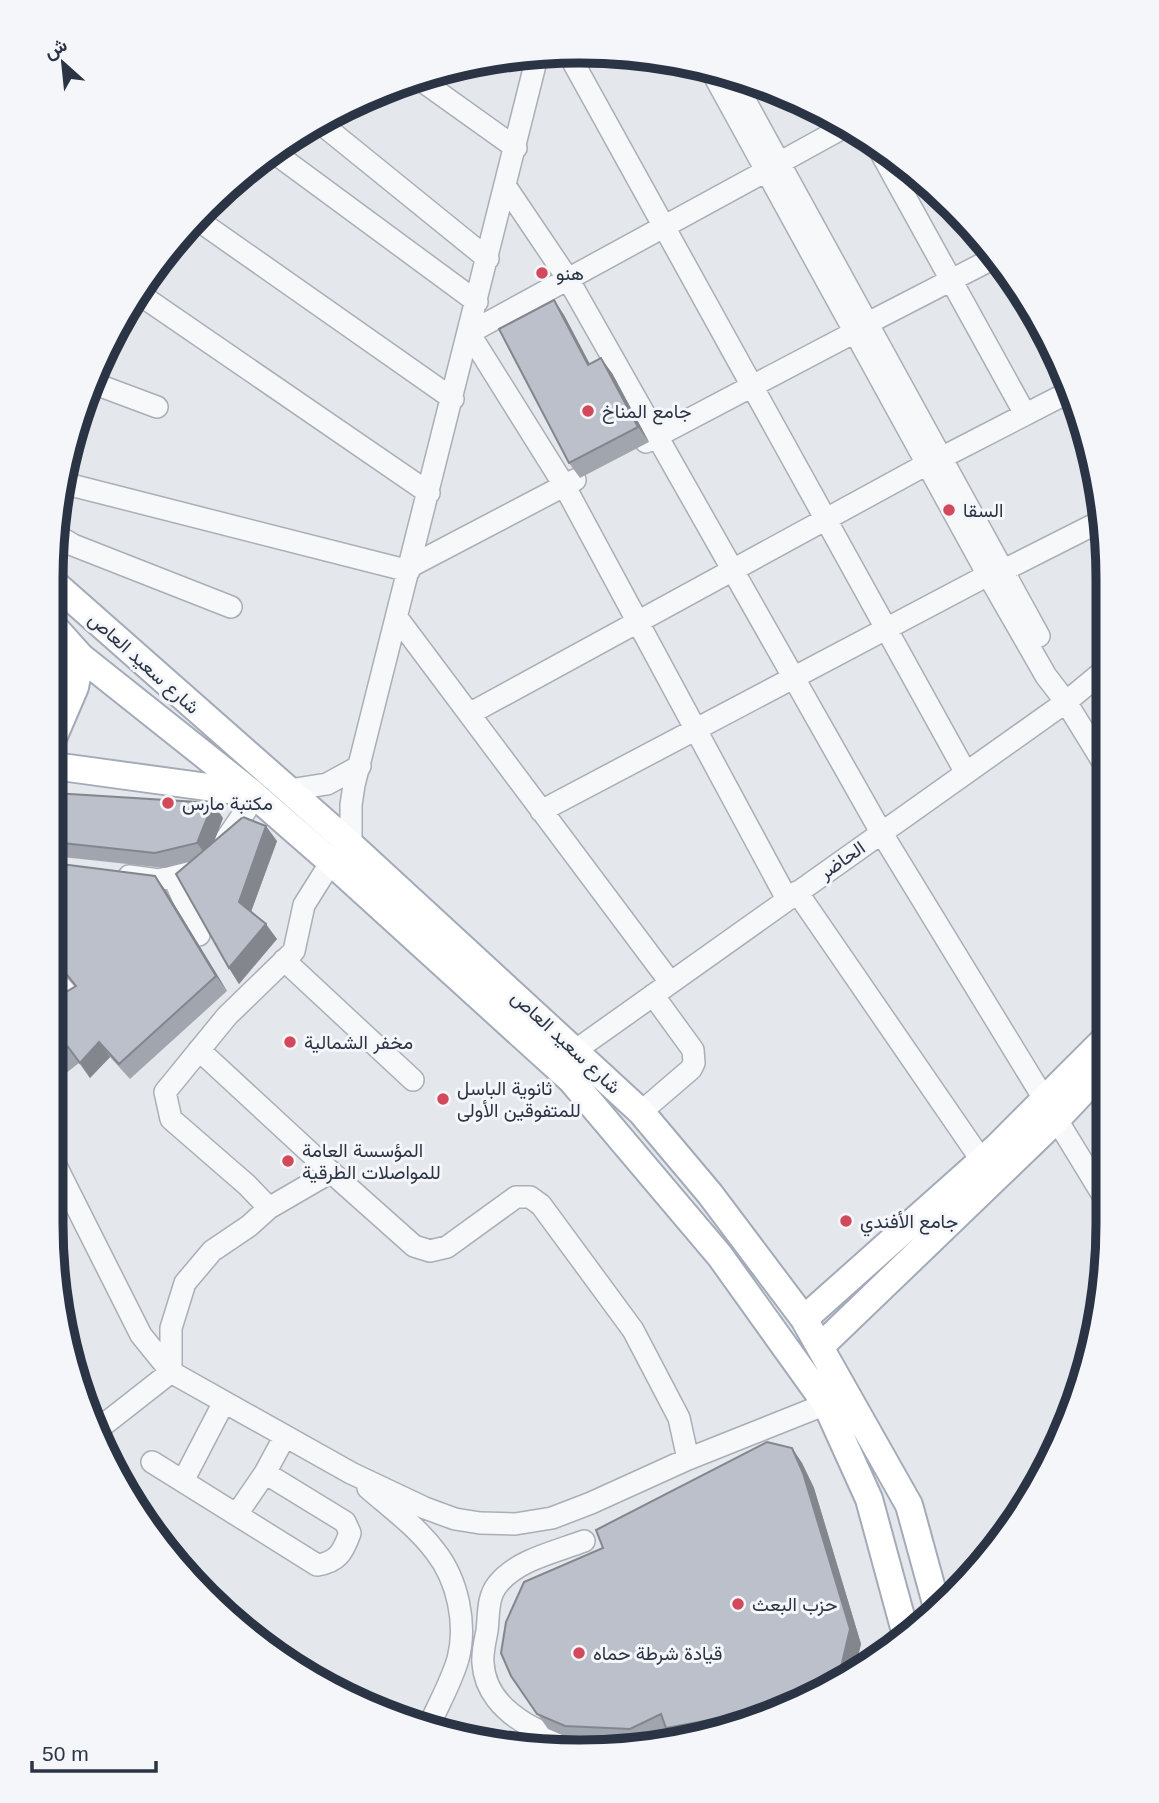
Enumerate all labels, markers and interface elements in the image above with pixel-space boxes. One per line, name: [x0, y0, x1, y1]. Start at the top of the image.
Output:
north arrow: [28, 28, 98, 98]
text: ش: [41, 34, 71, 64]
place label: هنو: [556, 263, 584, 285]
marker: هنو: [534, 265, 550, 281]
place label: جامع المناخ: [602, 401, 691, 425]
marker: جامع المناخ: [580, 403, 596, 419]
place label: السقا: [963, 500, 1003, 521]
marker: السقا: [941, 502, 957, 518]
street label: شارع سعيد العاص: [83, 608, 203, 719]
place label: مكتبة مارس: [182, 793, 273, 815]
marker: مكتبة مارس: [160, 795, 176, 811]
street label: الحاضر: [814, 837, 870, 885]
street label: شارع سعيد العاص: [506, 986, 625, 1099]
place label: مخفر الشمالية: [304, 1032, 413, 1054]
marker: مخفر الشمالية: [282, 1034, 298, 1050]
place label: ثانوية الباسل للمتفوقين الأولى: [457, 1078, 581, 1122]
marker: ثانوية الباسل للمتفوقين الأولى: [435, 1091, 451, 1107]
place label: المؤسسة العامة للمواصلات الطرقية: [302, 1140, 441, 1184]
marker: المؤسسة العامة للمواصلات الطرقية: [280, 1153, 296, 1169]
place label: جامع الأفندي: [860, 1211, 958, 1237]
marker: جامع الأفندي: [838, 1213, 854, 1229]
place label: حزب البعث: [752, 1594, 837, 1616]
marker: حزب البعث: [730, 1596, 746, 1612]
place label: قيادة شرطة حماه: [593, 1643, 723, 1665]
marker: قيادة شرطة حماه: [571, 1645, 587, 1661]
scale bar: [32, 1730, 156, 1774]
text: 50 m: [42, 1742, 89, 1765]

